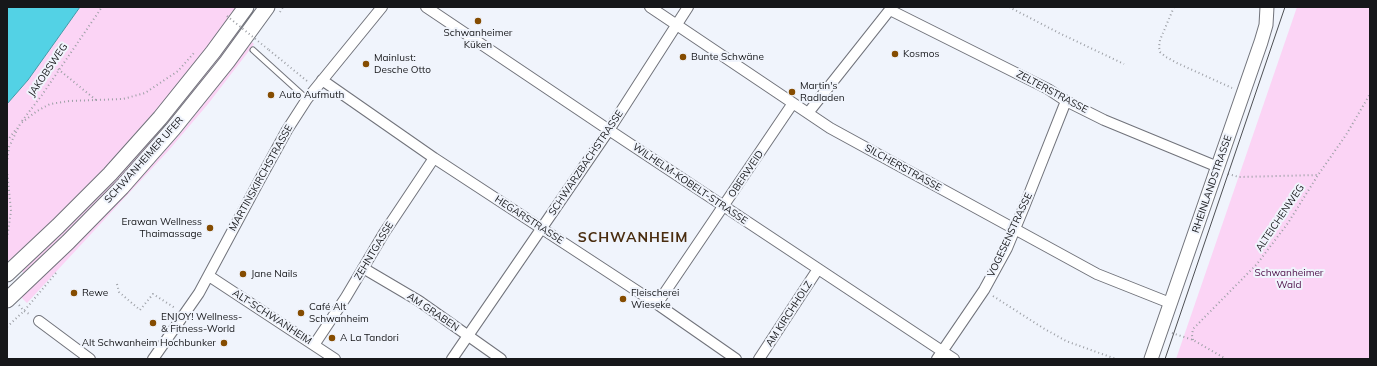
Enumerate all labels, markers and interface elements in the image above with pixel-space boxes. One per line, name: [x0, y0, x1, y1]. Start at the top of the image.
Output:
marker: Schwanheimer Küken: [473, 16, 483, 26]
place label: Schwanheimer Küken: [444, 27, 512, 50]
street label: JAKOBSWEG: [26, 41, 70, 99]
place label: Kosmos: [903, 48, 939, 60]
marker: Kosmos: [890, 49, 900, 59]
place label: Bunte Schwäne: [691, 51, 764, 63]
place label: Mainlust: Desche Otto: [374, 52, 431, 76]
marker: Bunte Schwäne: [678, 52, 688, 62]
marker: Mainlust: Desche Otto: [361, 59, 371, 69]
street label: ZELTERSTRASSE: [1014, 68, 1090, 116]
place label: Martin's Radladen: [800, 80, 845, 104]
marker: Martin's Radladen: [787, 87, 797, 97]
place label: Auto Aufmuth: [279, 89, 344, 101]
marker: Auto Aufmuth: [266, 90, 276, 100]
street label: SCHWARZBACHSTRASSE: [546, 108, 626, 218]
street label: SCHWANHEIMER UFER: [102, 114, 186, 206]
street label: MARTINSKIRCHSTRASSE: [227, 123, 295, 233]
street label: RHEINLANDSTRASSE: [1190, 134, 1234, 234]
street label: WILHELM-KOBELT-STRASSE: [630, 141, 750, 227]
street label: SILCHERSTRASSE: [863, 142, 943, 194]
street label: OBERWEID: [726, 148, 766, 200]
street label: ALTEICHENWEG: [1253, 182, 1307, 254]
street label: VOGESENSTRASSE: [985, 191, 1035, 279]
street label: HEGARSTRASSE: [492, 193, 566, 247]
place label: Erawan Wellness Thaimassage: [122, 216, 202, 240]
street label: ZEHNTGASSE: [352, 220, 396, 282]
marker: Erawan Wellness Thaimassage: [205, 223, 215, 233]
district label: SCHWANHEIM: [578, 230, 688, 246]
park label: Schwanheimer Wald: [1255, 267, 1323, 290]
place label: Jane Nails: [251, 268, 297, 280]
marker: Jane Nails: [238, 269, 248, 279]
street label: AM KIRCHHOLZ: [763, 279, 815, 349]
place label: Rewe: [82, 287, 108, 299]
street label: ALT-SCHWANHEIM: [230, 287, 314, 347]
place label: Fleischerei Wieseke: [631, 287, 679, 310]
marker: Rewe: [69, 288, 79, 298]
street label: AM GRABEN: [405, 290, 461, 334]
marker: Fleischerei Wieseke: [618, 294, 628, 304]
place label: Café Alt Schwanheim: [309, 301, 369, 324]
marker: Café Alt Schwanheim: [296, 308, 306, 318]
place label: ENJOY! Wellness- & Fitness-World: [161, 311, 242, 334]
marker: ENJOY! Wellness- & Fitness-World: [148, 318, 158, 328]
place label: A La Tandori: [340, 332, 399, 344]
marker: A La Tandori: [327, 333, 337, 343]
place label: Alt Schwanheim Hochbunker: [82, 337, 216, 349]
marker: Alt Schwanheim Hochbunker: [219, 338, 229, 348]

